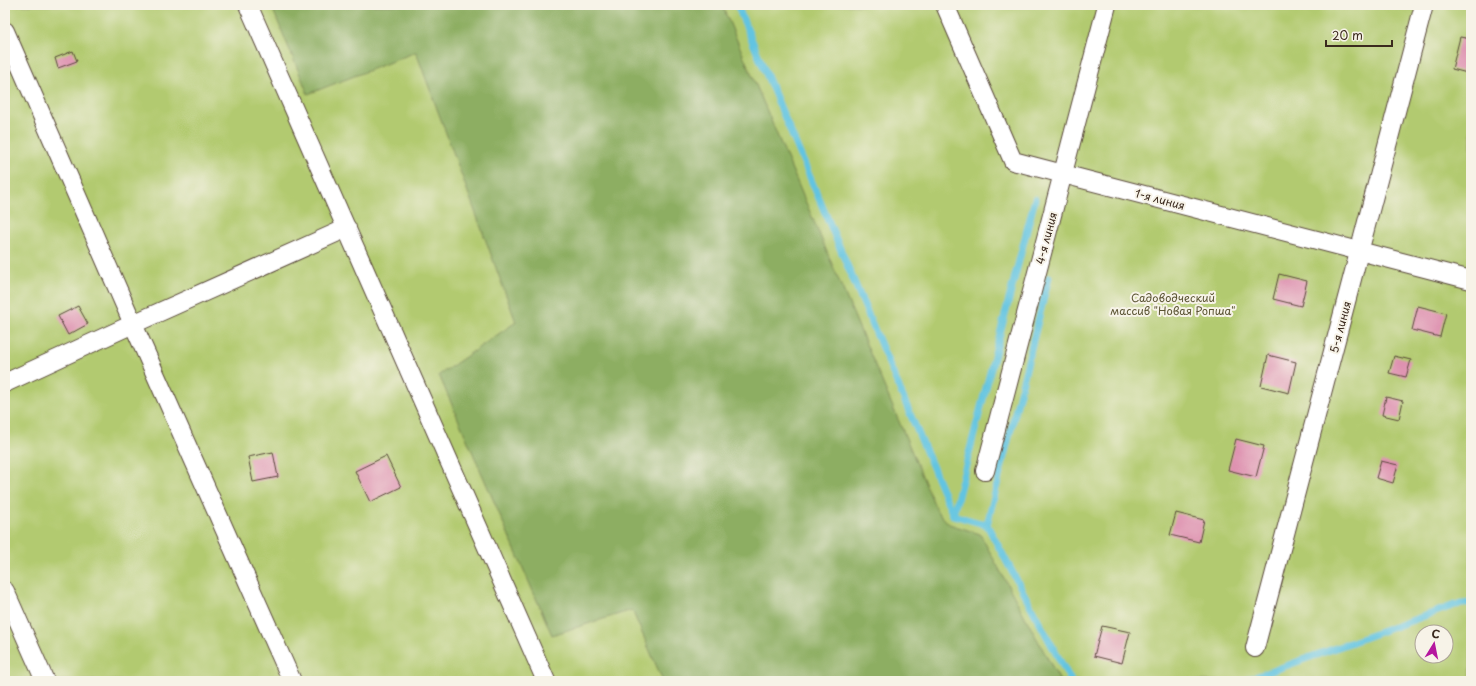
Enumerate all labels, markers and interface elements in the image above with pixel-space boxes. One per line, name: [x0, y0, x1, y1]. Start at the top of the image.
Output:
scale bar: [1326, 22, 1392, 48]
text: 20 m: [1332, 26, 1363, 44]
street label: 1-я линия: [1133, 184, 1187, 214]
street label: 4-я линия: [1031, 210, 1061, 266]
park label: Садоводческий массив "Новая Ропша": [1110, 289, 1236, 319]
street label: 5-я линия: [1325, 299, 1355, 355]
north arrow: [1414, 624, 1454, 664]
text: С: [1430, 625, 1441, 643]

